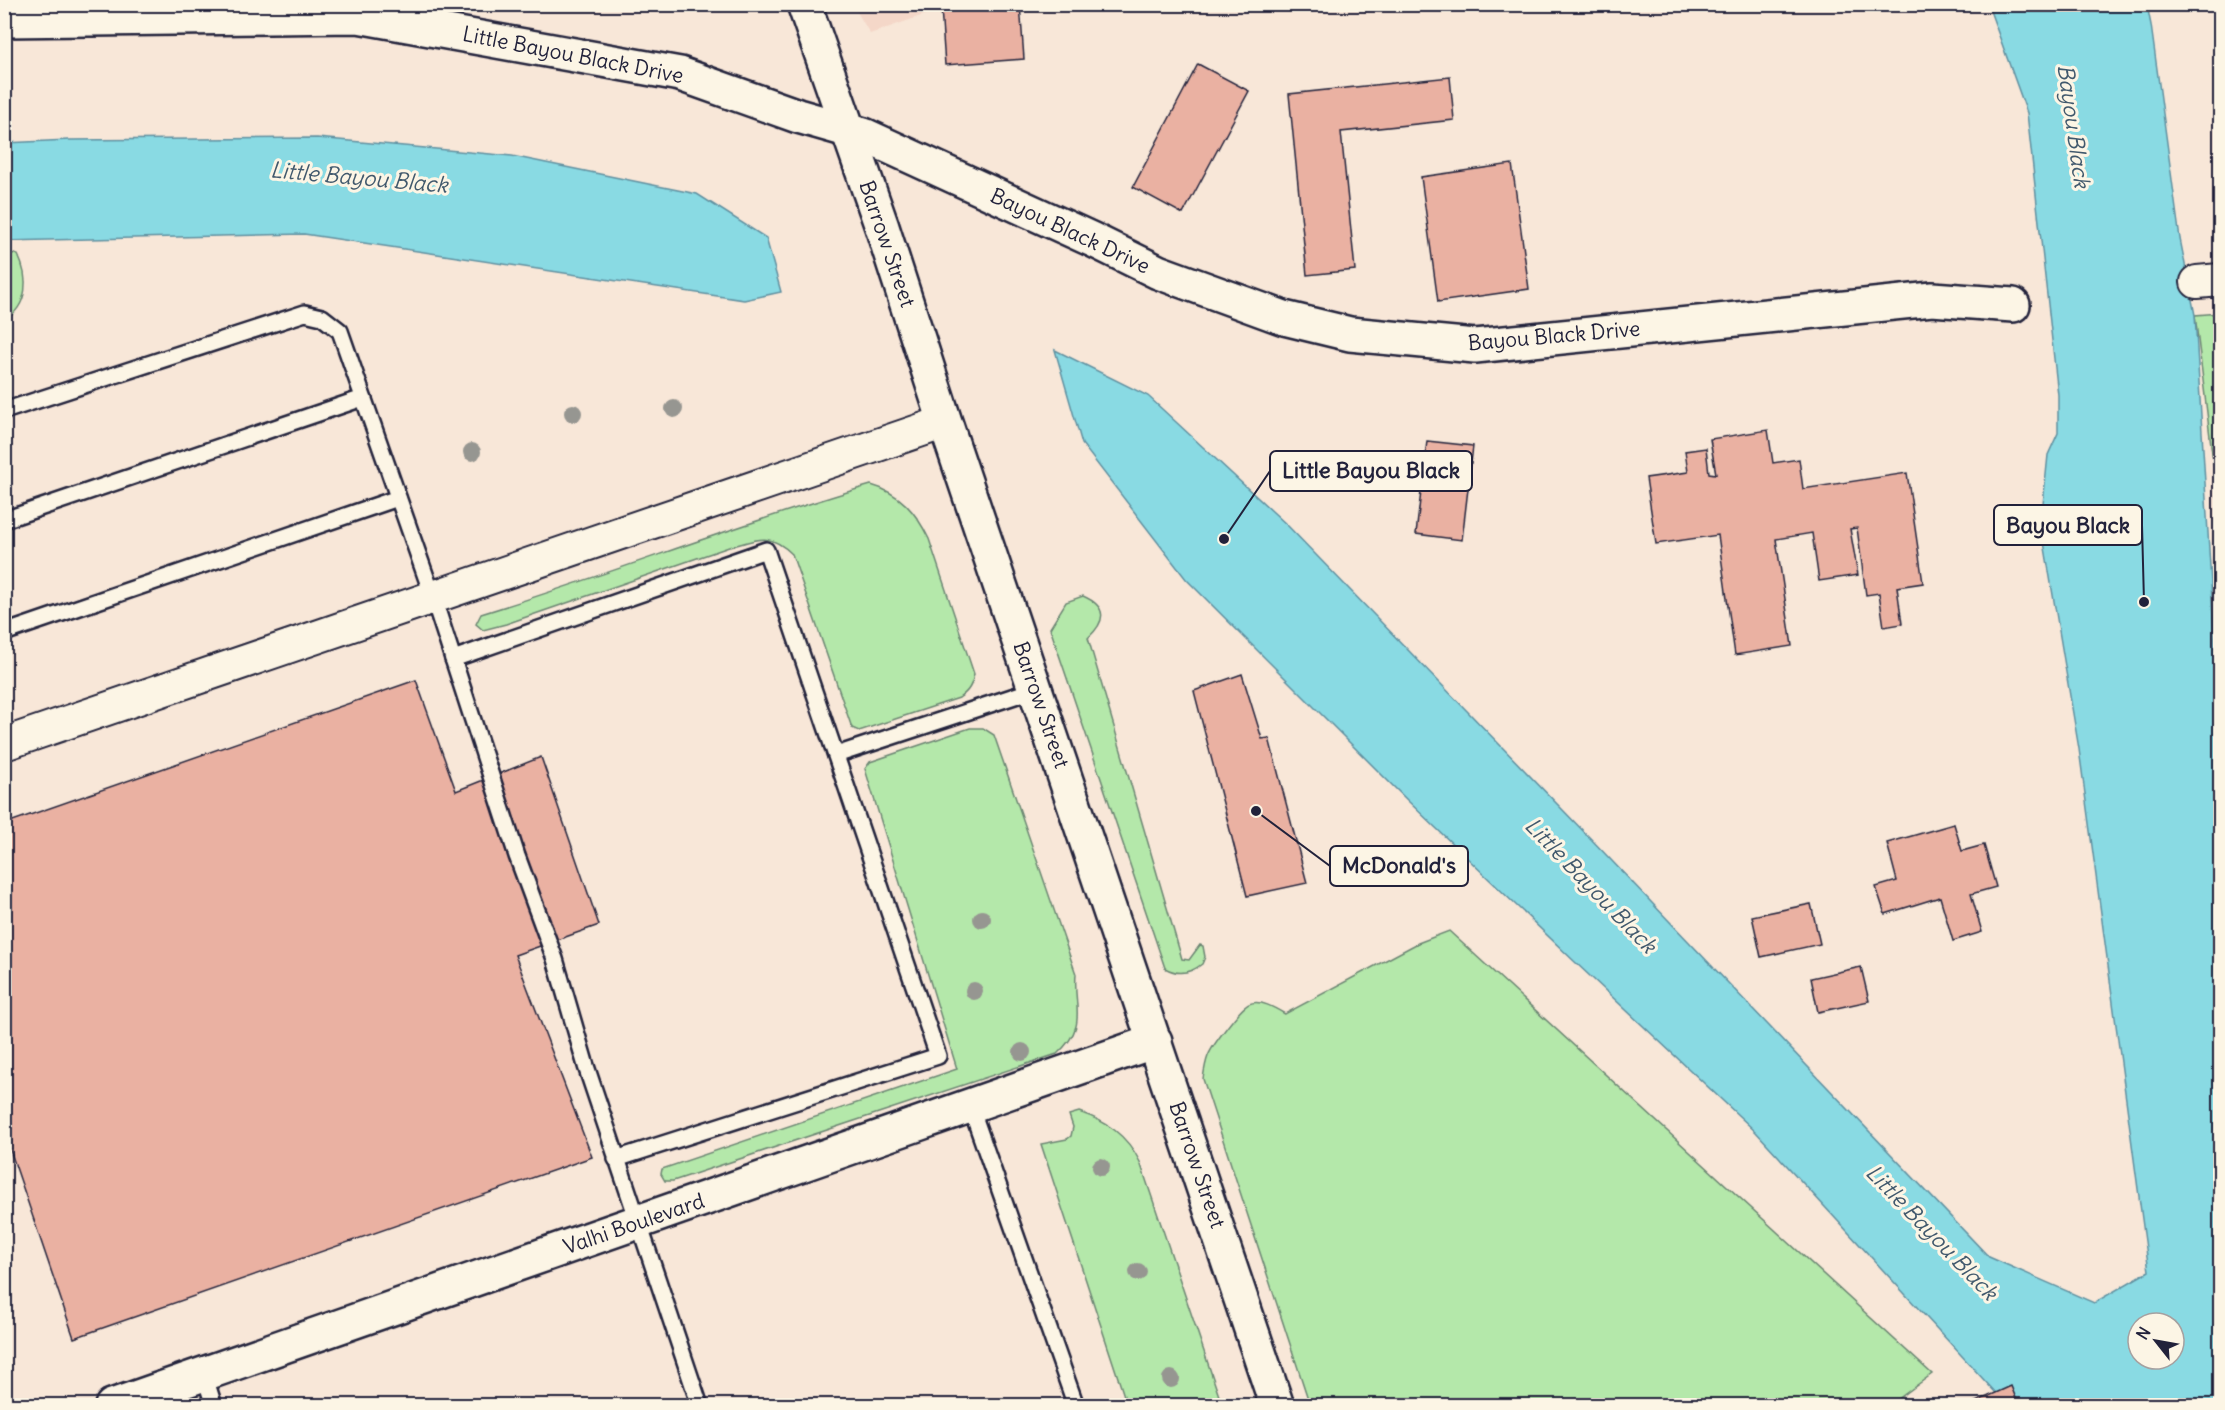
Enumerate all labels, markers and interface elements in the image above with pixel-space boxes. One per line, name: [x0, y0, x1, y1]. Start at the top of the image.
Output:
street label: Little Bayou Black Drive: [460, 20, 686, 89]
water label: Bayou Black: [2052, 63, 2097, 191]
water label: Little Bayou Black: [269, 155, 451, 199]
street label: Barrow Street: [853, 177, 922, 311]
street label: Bayou Black Drive: [986, 182, 1154, 279]
street label: Bayou Black Drive: [1467, 315, 1641, 356]
callout: Little Bayou Black: [1270, 451, 1472, 491]
text: Little Bayou Black: [1282, 456, 1460, 484]
callout: Bayou Black: [1994, 505, 2142, 545]
text: Bayou Black: [2006, 511, 2130, 539]
street label: Barrow Street: [1007, 638, 1076, 772]
water label: Little Bayou Black: [1519, 811, 1664, 960]
callout: McDonald's: [1330, 846, 1468, 886]
text: McDonald's: [1342, 851, 1456, 879]
street label: Barrow Street: [1163, 1098, 1232, 1232]
water label: Little Bayou Black: [1860, 1158, 2005, 1307]
street label: Valhi Boulevard: [560, 1187, 708, 1260]
north arrow: [2126, 1311, 2186, 1371]
text: N: [2132, 1323, 2155, 1343]

